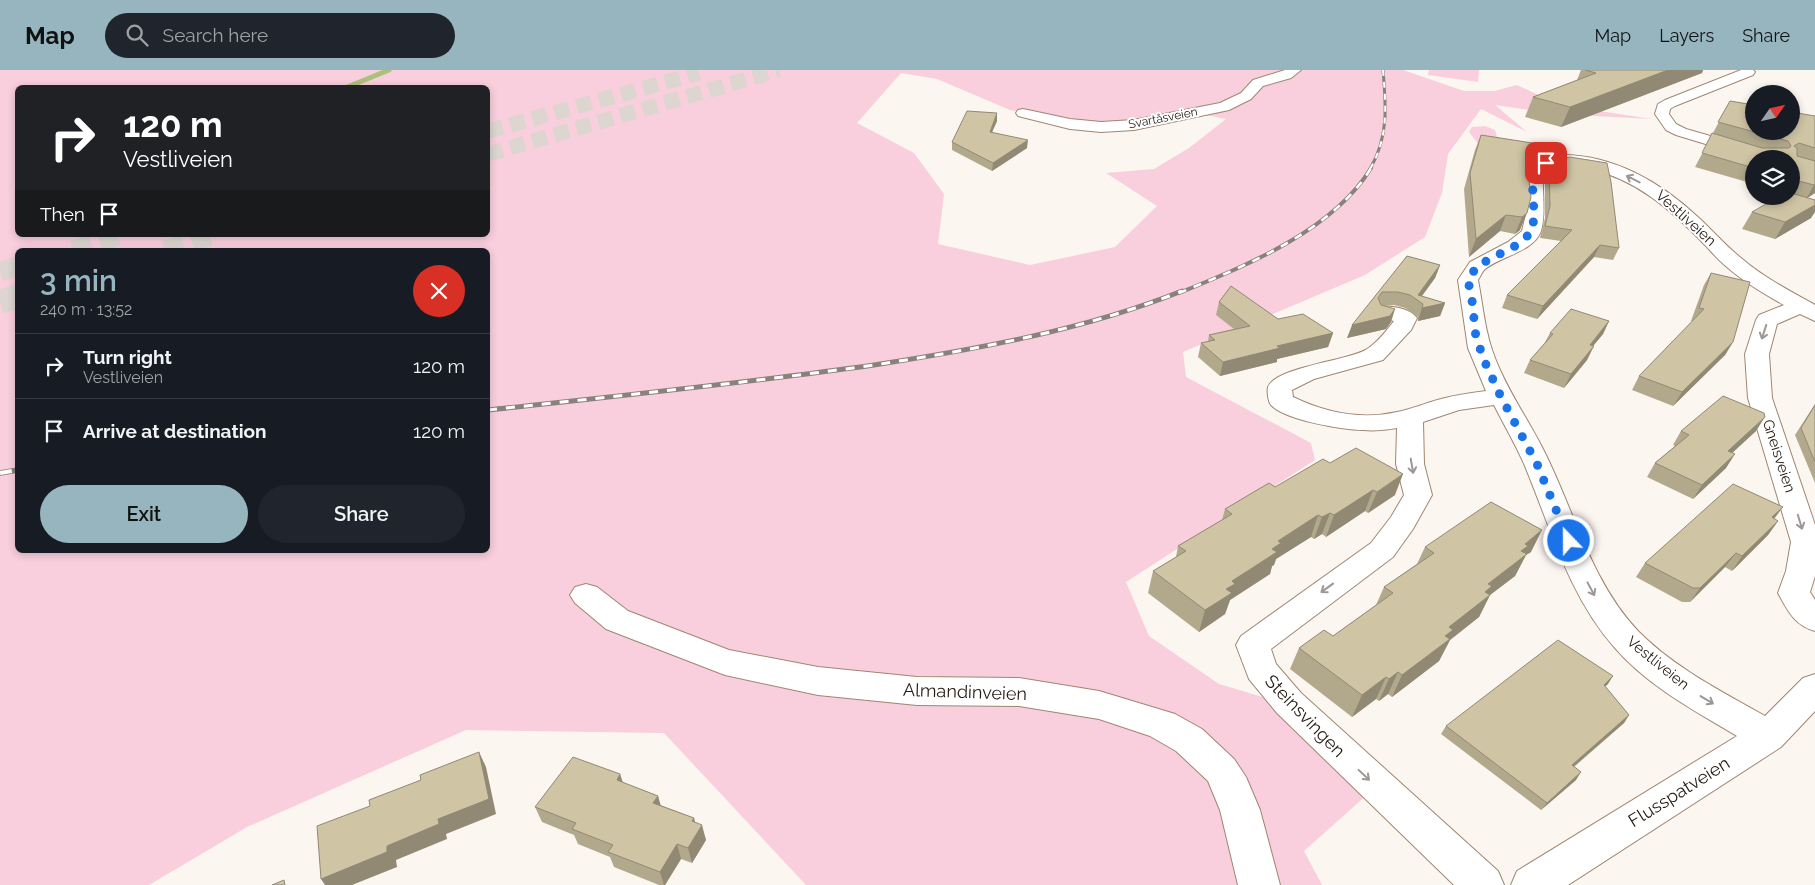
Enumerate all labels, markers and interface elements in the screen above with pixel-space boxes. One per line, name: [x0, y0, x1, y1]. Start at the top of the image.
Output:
search box: [105, 13, 455, 58]
text: Map: [25, 21, 75, 50]
icon: search: [123, 21, 151, 49]
text: Search here: [163, 24, 268, 46]
text: Map: [1595, 25, 1631, 46]
text: Layers: [1659, 25, 1714, 46]
text: Share: [1742, 25, 1790, 46]
north arrow: [1745, 85, 1800, 140]
map controls: [1745, 85, 1800, 205]
text: 120 m: [123, 104, 223, 145]
street label: Svartåsveien: [1127, 104, 1199, 132]
icon: right: [40, 105, 105, 170]
pin: [1525, 142, 1567, 184]
text: Vestliveien: [123, 146, 233, 172]
icon: arrive: [1532, 149, 1560, 177]
button: layers: [1745, 150, 1800, 205]
one-way arrow: [1626, 174, 1641, 184]
street label: Vestliveien: [1652, 186, 1720, 250]
icon: arrive: [95, 200, 123, 228]
text: Then: [40, 203, 85, 225]
text: 3 min: [40, 263, 117, 298]
button: close: [413, 265, 465, 317]
text: 240 m · 13:52: [40, 300, 132, 319]
one-way arrow: [1758, 324, 1768, 340]
text: Turn right: [83, 346, 172, 368]
icon: right: [40, 352, 68, 380]
text: 120 m: [413, 355, 465, 377]
text: Vestliveien: [83, 368, 163, 387]
icon: arrive: [40, 417, 68, 445]
street label: Gneisveien: [1759, 417, 1799, 495]
text: Arrive at destination: [83, 420, 267, 442]
text: 120 m: [413, 420, 465, 442]
one-way arrow: [1407, 458, 1417, 474]
button: Exit: [40, 485, 248, 543]
button: Share: [258, 485, 465, 543]
position arrow: [1542, 514, 1594, 566]
one-way arrow: [1795, 514, 1805, 530]
one-way arrow: [1586, 581, 1596, 596]
one-way arrow: [1321, 583, 1335, 593]
street label: Vestliveien: [1623, 632, 1693, 694]
street label: Steinsvingen: [1261, 670, 1350, 761]
street label: Almandinveien: [903, 679, 1027, 704]
one-way arrow: [1699, 695, 1713, 705]
street label: Flusspatveien: [1624, 752, 1733, 831]
one-way arrow: [1357, 769, 1370, 780]

